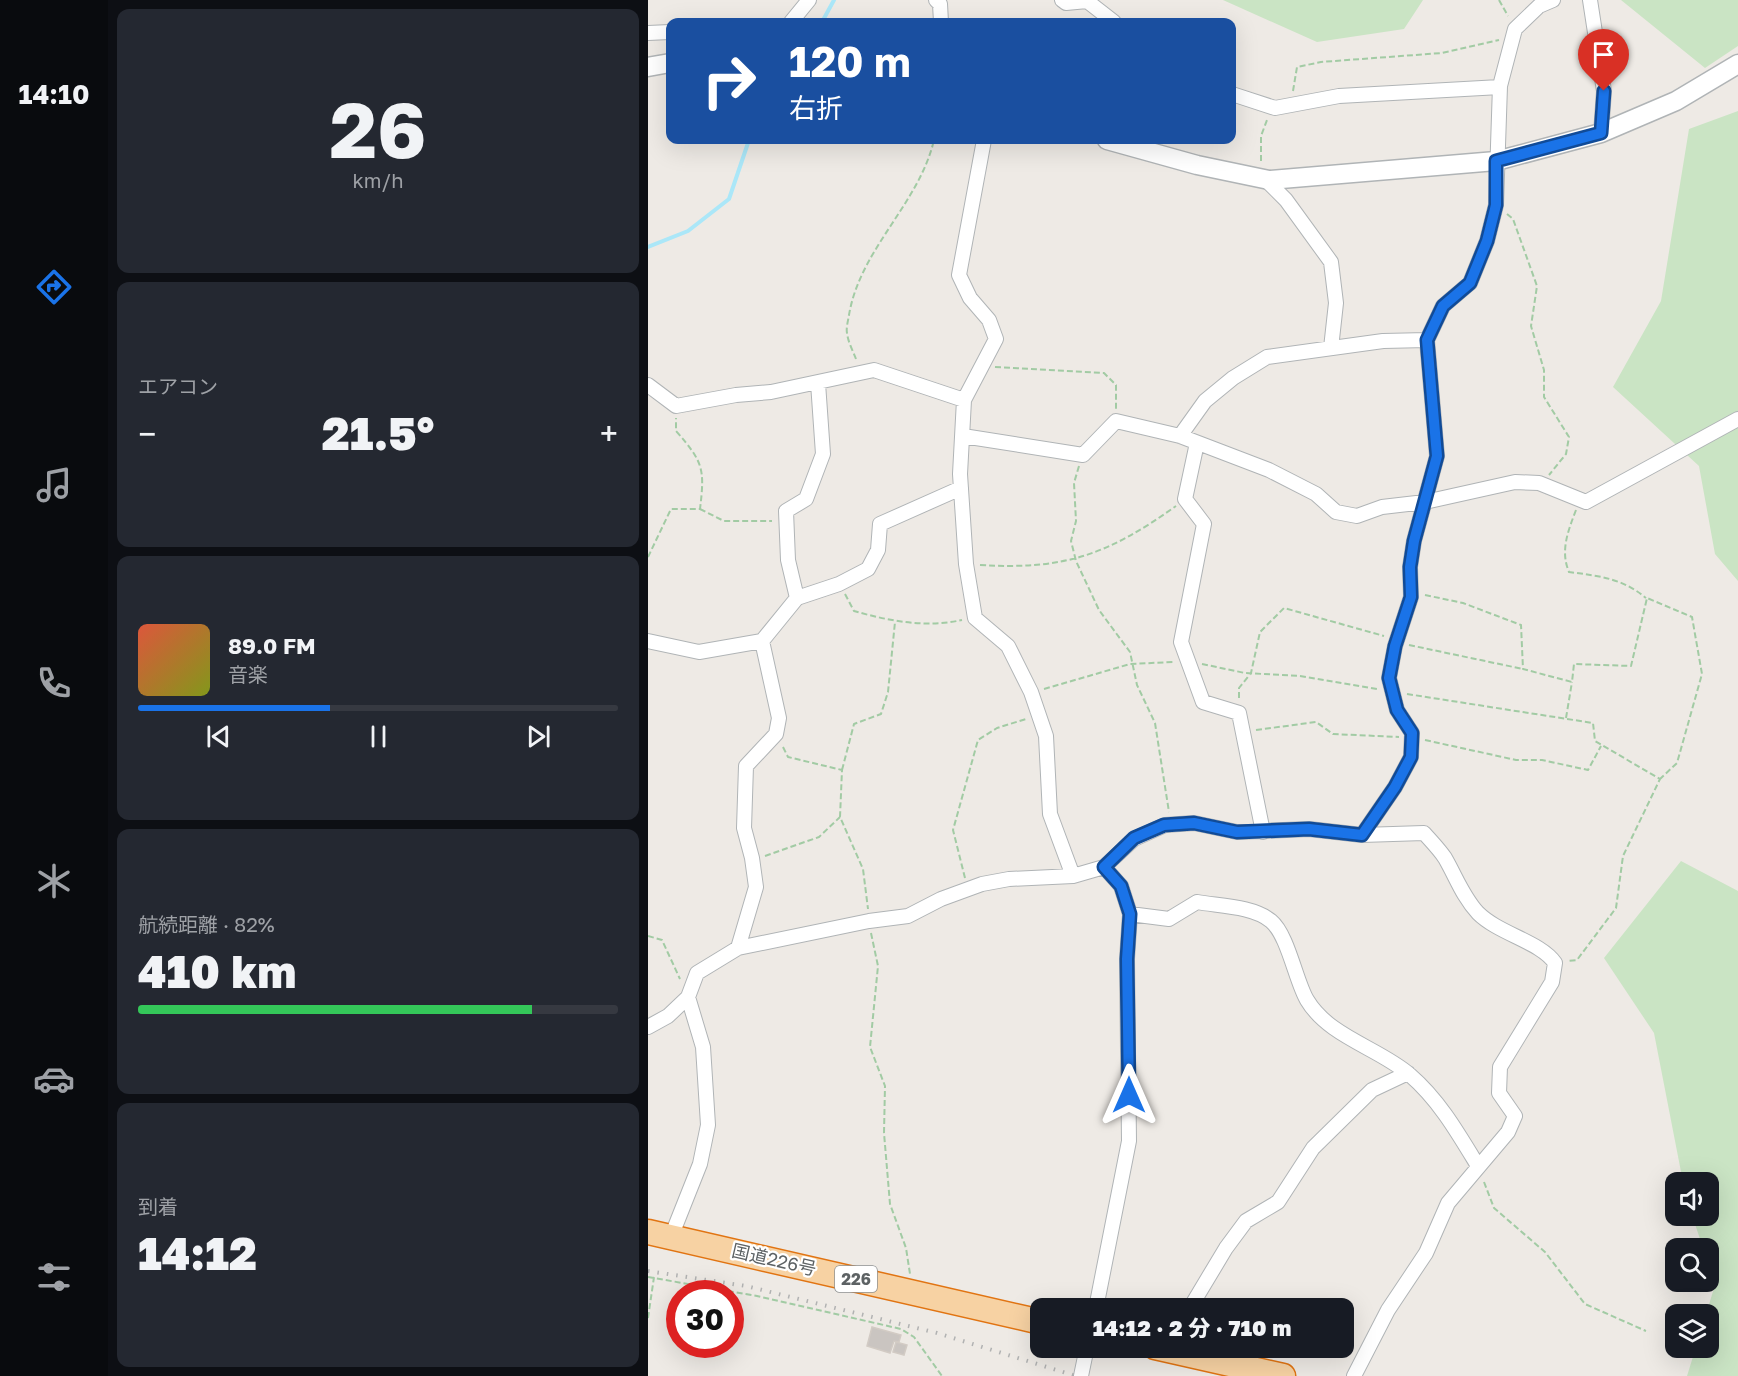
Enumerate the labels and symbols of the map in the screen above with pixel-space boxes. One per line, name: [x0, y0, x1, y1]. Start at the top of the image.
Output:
pin: [1578, 29, 1629, 91]
position arrow: [1097, 1063, 1161, 1127]
street label: 国道226号: [730, 1239, 818, 1279]
road number: 226: [835, 1266, 877, 1292]
speed limit sign: 30: [666, 1280, 744, 1358]

